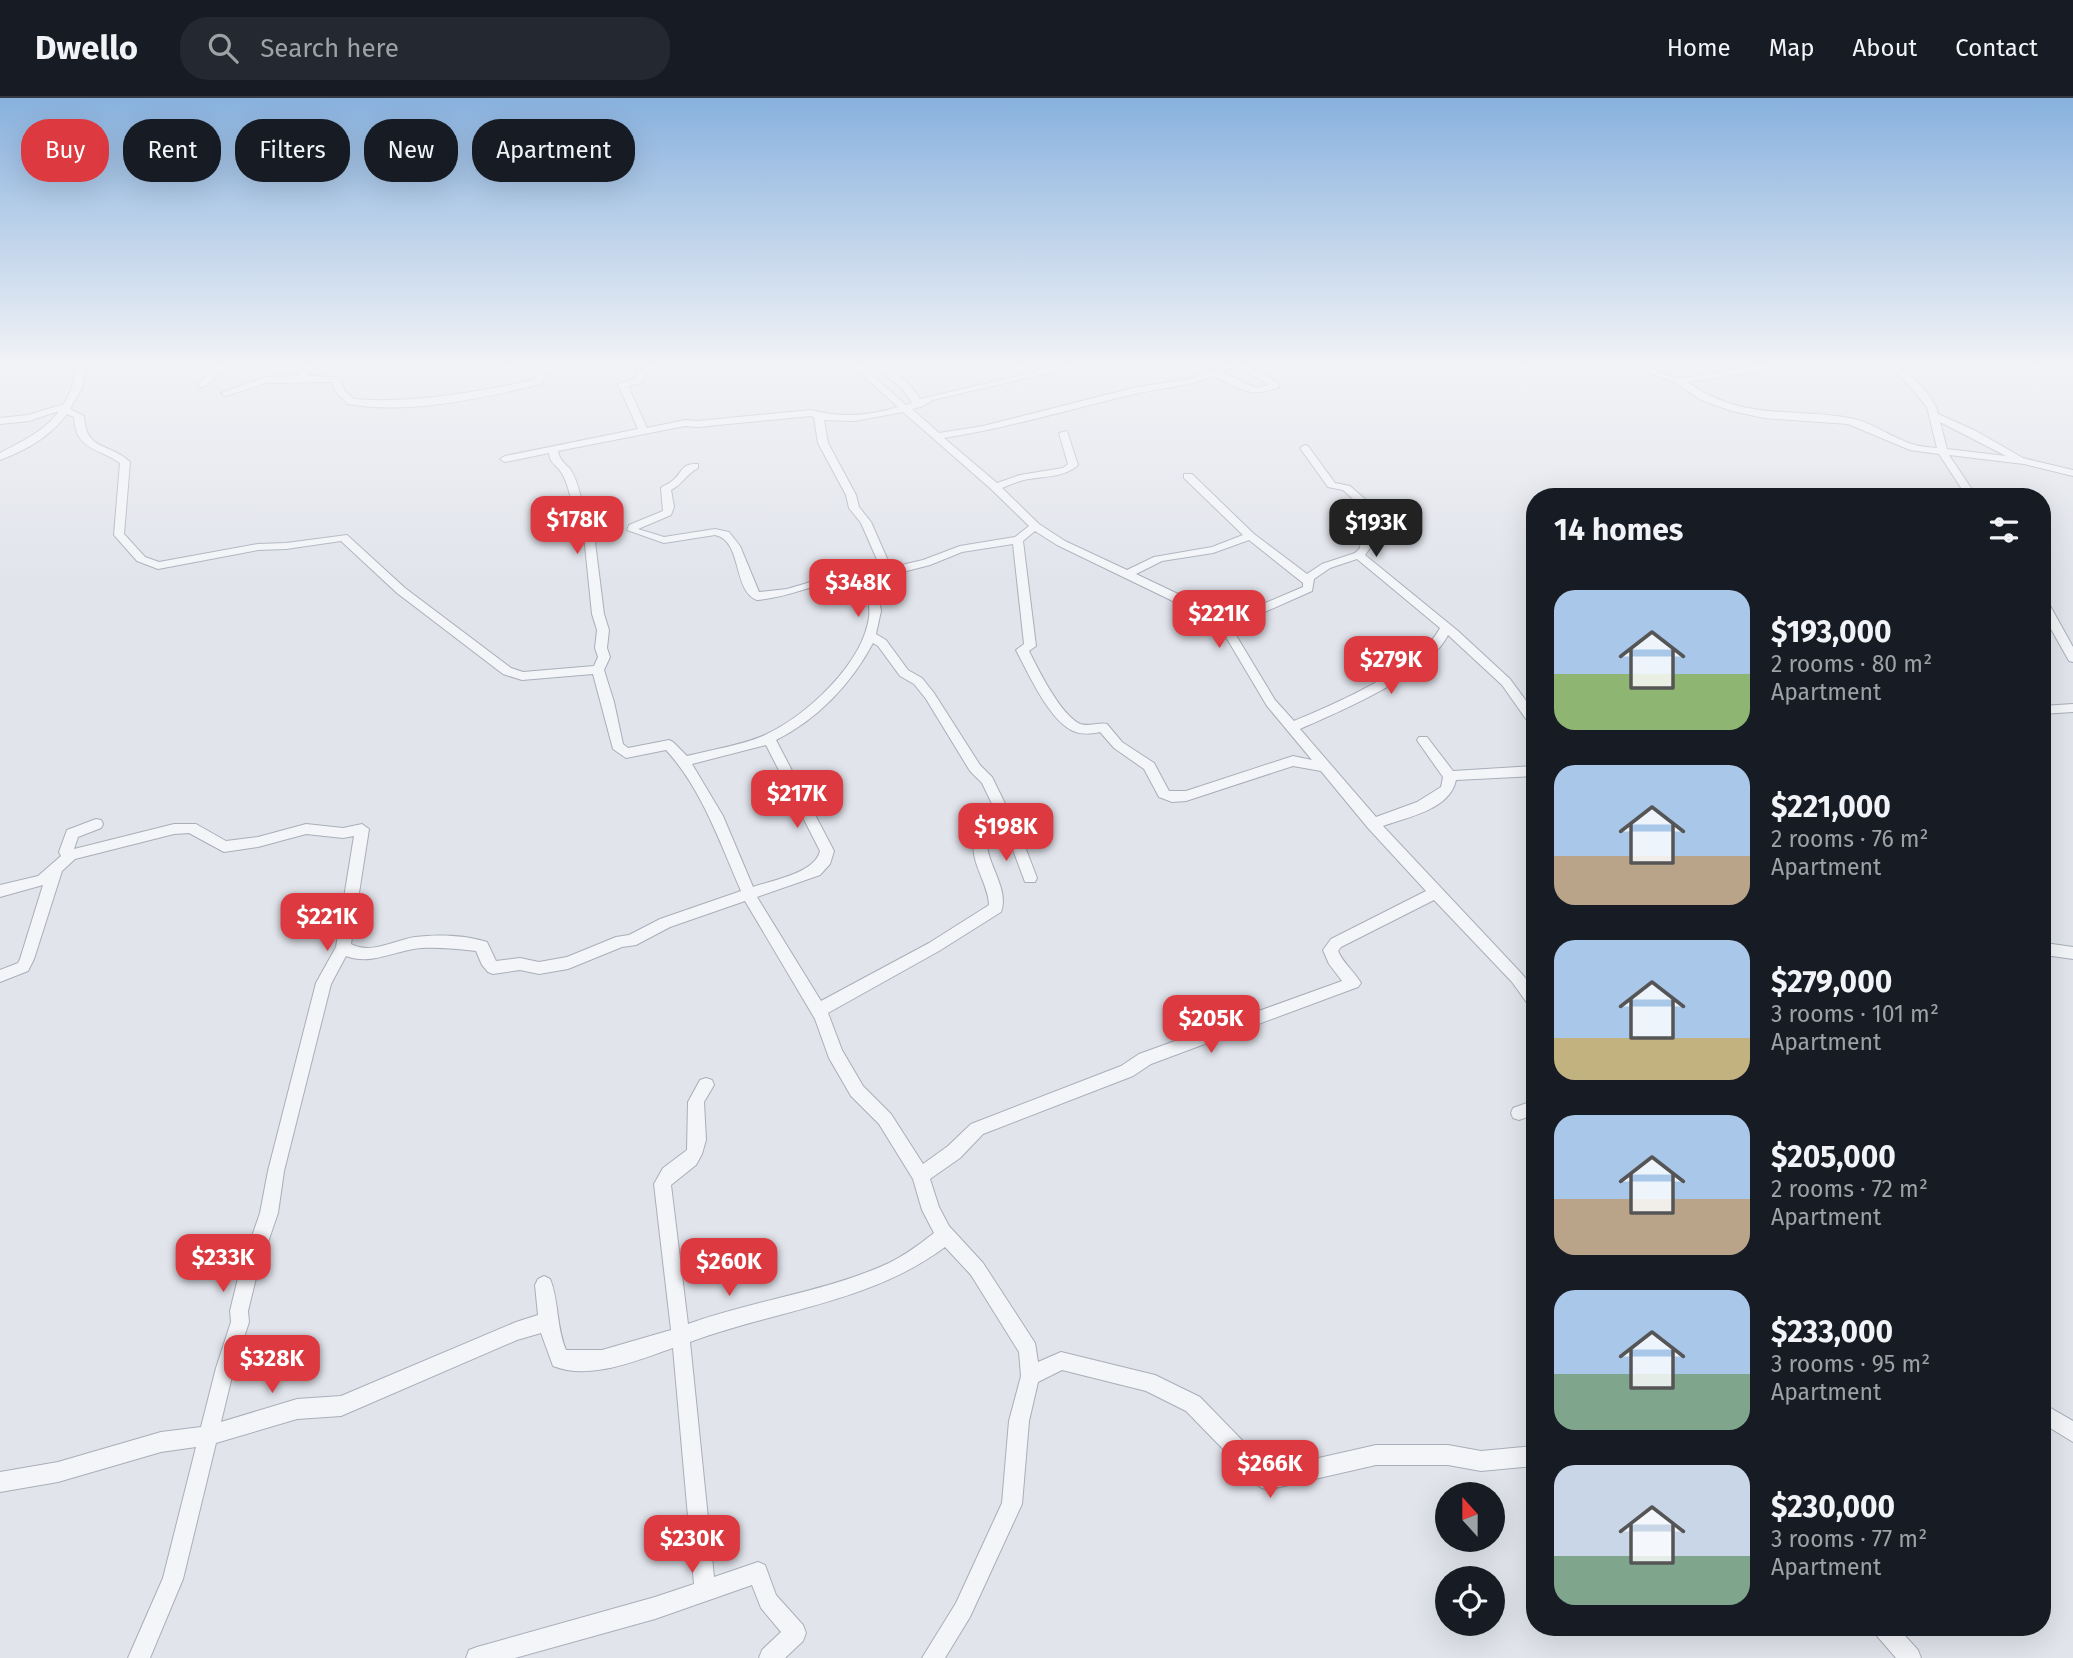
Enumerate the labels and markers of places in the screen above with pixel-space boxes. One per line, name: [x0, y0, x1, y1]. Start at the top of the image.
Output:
pin: $178K: [528, 496, 626, 556]
pin: $193K: [1327, 500, 1425, 559]
pin: $348K: [809, 560, 907, 619]
pin: $221K: [1170, 590, 1268, 650]
pin: $279K: [1342, 636, 1440, 696]
pin: $217K: [748, 770, 846, 830]
pin: $198K: [957, 804, 1055, 863]
pin: $221K: [278, 894, 376, 953]
pin: $205K: [1162, 996, 1260, 1055]
pin: $233K: [174, 1234, 272, 1294]
pin: $260K: [680, 1238, 778, 1298]
pin: $328K: [223, 1336, 321, 1395]
pin: $266K: [1221, 1440, 1319, 1500]
pin: $230K: [643, 1516, 741, 1575]

